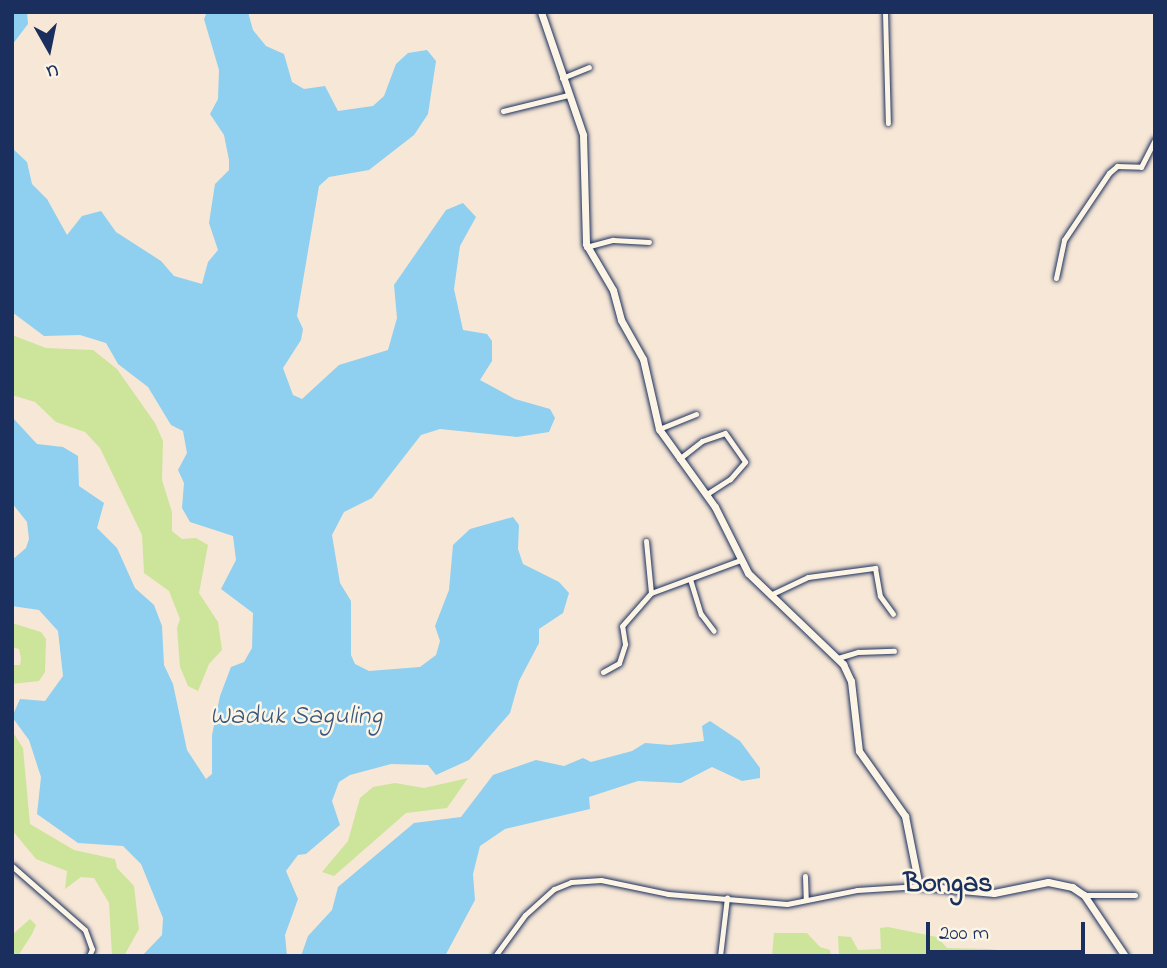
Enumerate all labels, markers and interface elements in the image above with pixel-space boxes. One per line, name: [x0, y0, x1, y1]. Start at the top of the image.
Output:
north arrow: [14, 14, 84, 84]
text: U: [44, 56, 60, 85]
water label: Waduk Saguling: [210, 702, 382, 734]
district label: Bongas: [903, 868, 993, 902]
scale bar: [929, 908, 1088, 952]
text: 200 m: [939, 919, 989, 949]

